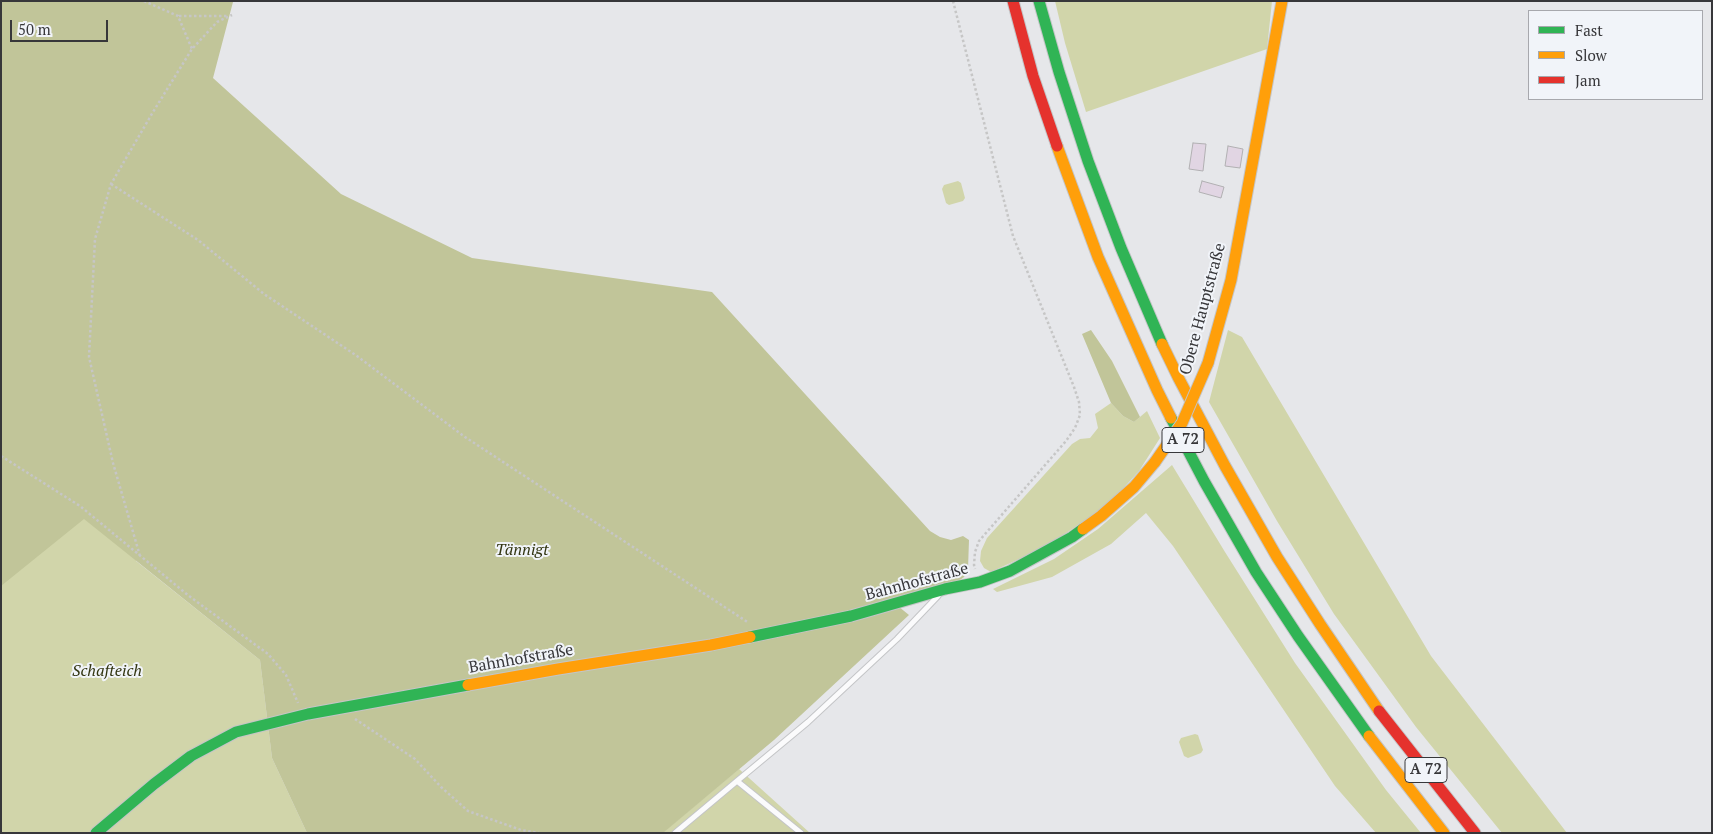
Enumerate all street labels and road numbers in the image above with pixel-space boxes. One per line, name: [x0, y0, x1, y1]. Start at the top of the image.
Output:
street label: Obere Hauptstraße: [1176, 241, 1230, 377]
road number: A 72: [1162, 428, 1204, 452]
street label: Bahnhofstraße: [863, 559, 971, 605]
street label: Bahnhofstraße: [467, 640, 575, 678]
road number: A 72: [1405, 758, 1447, 782]

